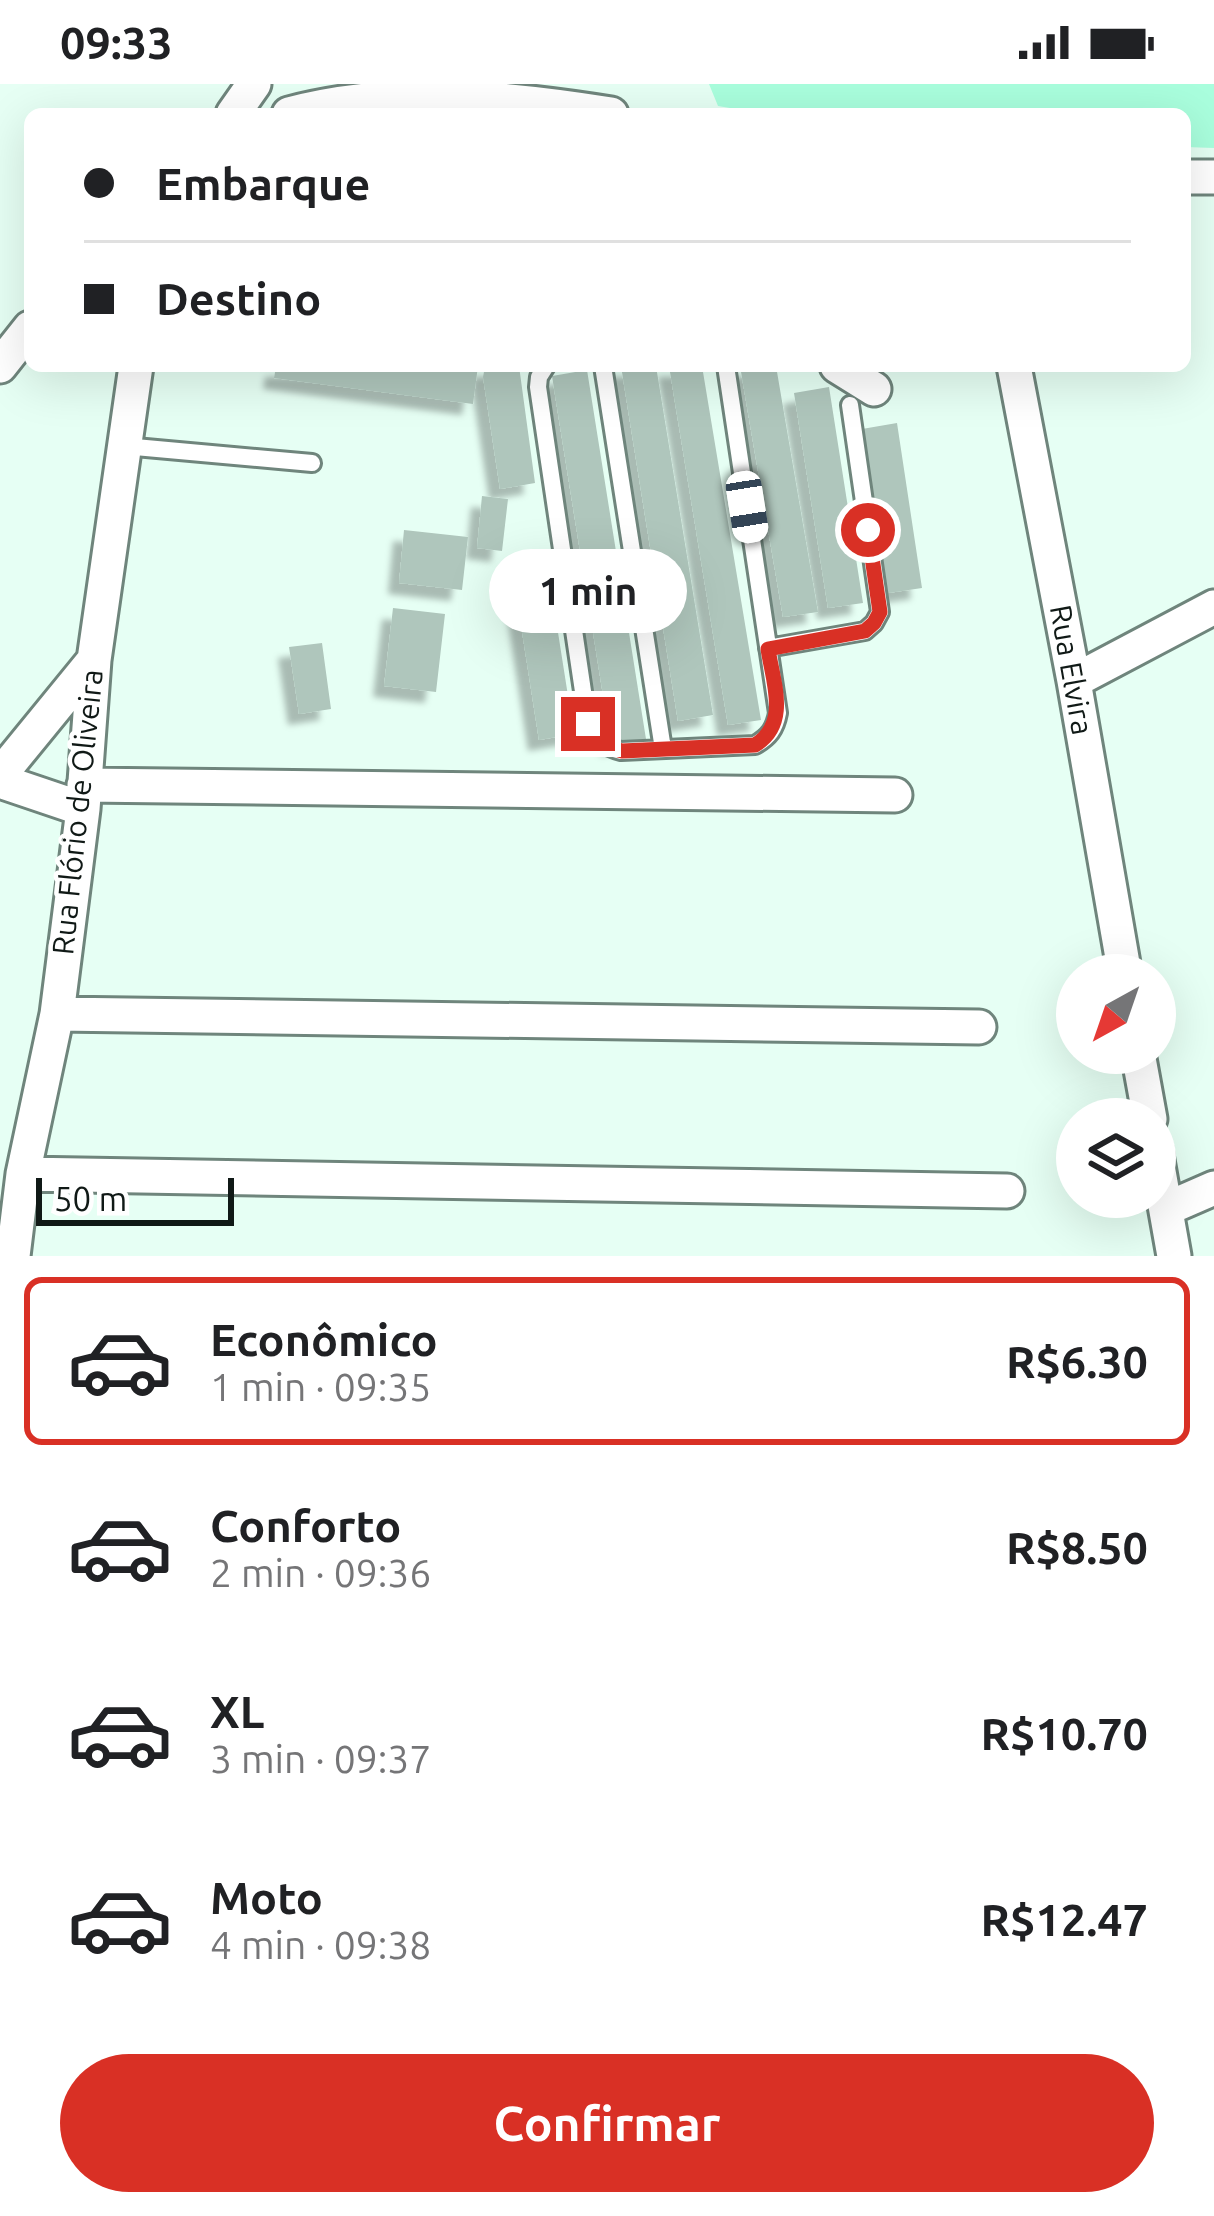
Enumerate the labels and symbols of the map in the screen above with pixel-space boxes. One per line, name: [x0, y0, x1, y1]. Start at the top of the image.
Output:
car: [724, 469, 770, 545]
route start: [841, 503, 895, 557]
callout: 1 min: [489, 550, 687, 634]
street label: Rua Elvira: [1044, 602, 1100, 738]
street label: Rua Flório de Oliveira: [45, 667, 109, 956]
route end: [561, 697, 615, 751]
north arrow: [1056, 954, 1176, 1074]
scale bar: [36, 1172, 234, 1225]

